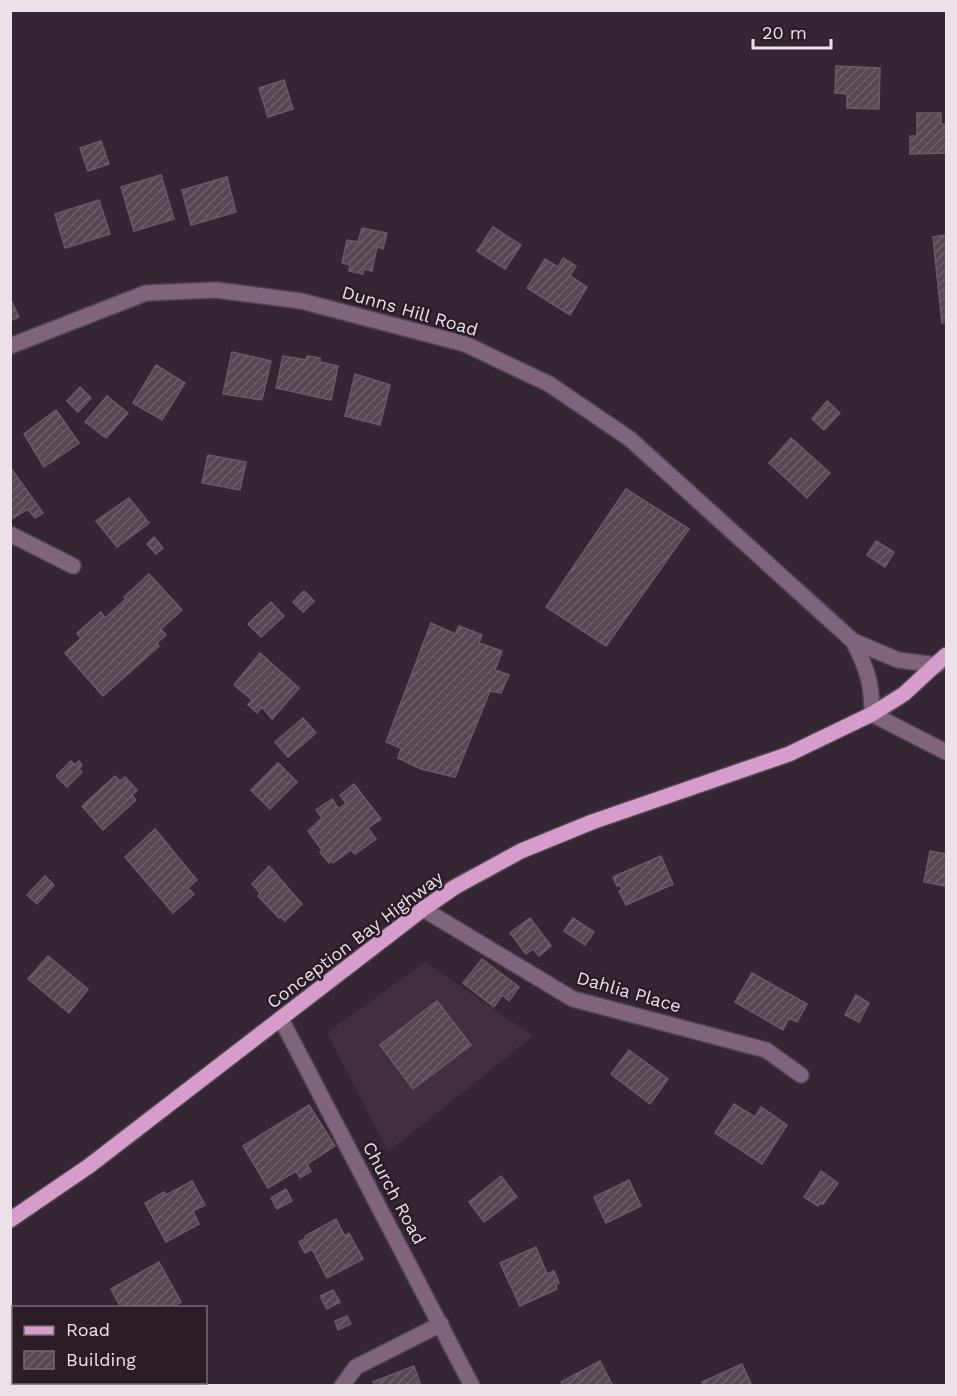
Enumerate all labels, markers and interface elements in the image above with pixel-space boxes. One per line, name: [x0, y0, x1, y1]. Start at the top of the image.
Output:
scale bar: [753, 12, 831, 50]
text: 20 m: [762, 22, 807, 43]
street label: Dunns Hill Road: [340, 281, 481, 340]
street label: Conception Bay Highway: [262, 866, 447, 1013]
street label: Dahlia Place: [574, 967, 684, 1016]
street label: Church Road: [359, 1138, 430, 1248]
legend: [12, 1306, 207, 1384]
text: Road: [66, 1319, 110, 1340]
text: Building: [66, 1349, 136, 1370]

